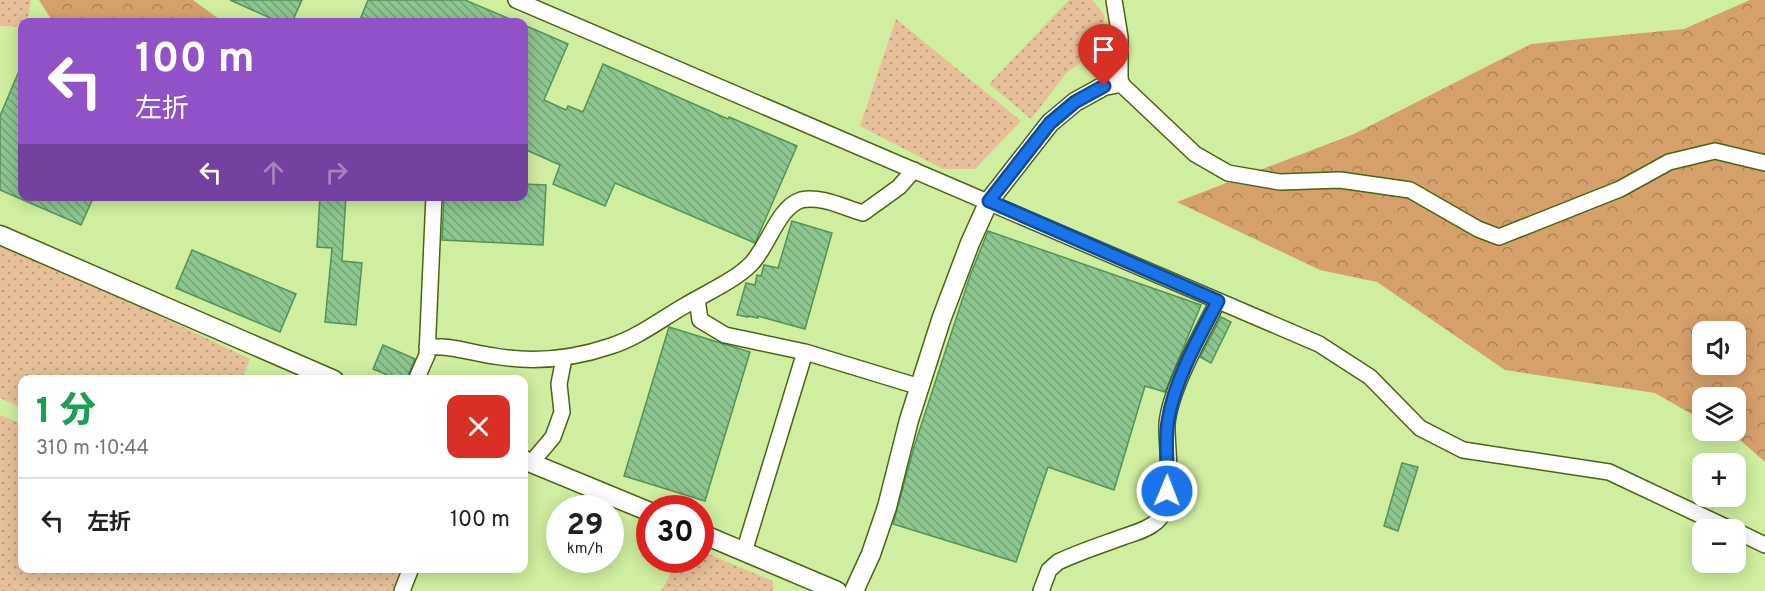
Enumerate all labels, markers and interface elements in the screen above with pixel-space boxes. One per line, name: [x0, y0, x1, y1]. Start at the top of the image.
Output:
pin: [1078, 24, 1129, 86]
icon: arrive: [1087, 33, 1120, 66]
text: 100 m: [135, 34, 254, 87]
icon: left: [36, 42, 114, 120]
text: 左折: [135, 93, 189, 127]
icon: left: [194, 156, 227, 189]
icon: ahead: [257, 156, 290, 189]
icon: right: [320, 156, 353, 189]
map controls: [1692, 321, 1746, 573]
button: sound: [1692, 321, 1746, 375]
button: layers: [1692, 387, 1746, 441]
text: 1 分: [36, 390, 96, 436]
button: close: [447, 395, 510, 458]
text: 310 m · 10:44: [36, 436, 149, 462]
button: +: [1692, 453, 1746, 507]
position arrow: [1135, 459, 1199, 523]
speed limit sign: 30: [636, 495, 714, 573]
icon: left: [36, 504, 69, 537]
text: 100 m: [450, 507, 510, 534]
text: 29: [567, 508, 603, 545]
text: 左折: [87, 510, 131, 537]
button: −: [1692, 519, 1746, 573]
text: km/h: [567, 540, 603, 559]

